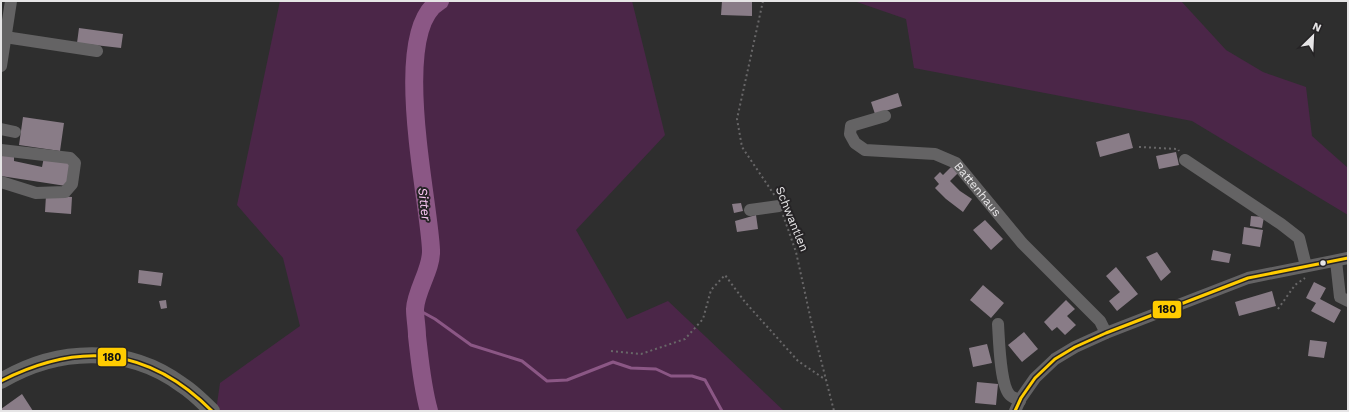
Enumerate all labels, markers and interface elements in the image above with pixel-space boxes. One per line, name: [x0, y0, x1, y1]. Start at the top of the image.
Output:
north arrow: [1293, 16, 1333, 56]
text: N: [1310, 20, 1323, 35]
street label: Battenhaus: [951, 159, 1004, 219]
street label: Schwantlen: [773, 184, 811, 254]
water label: Sitter: [415, 186, 434, 223]
unlabelled marker: [1318, 258, 1328, 268]
line badge: 180: [1152, 300, 1182, 319]
text: 180: [1158, 303, 1176, 316]
line badge: 180: [97, 347, 127, 367]
text: 180: [103, 351, 121, 364]

